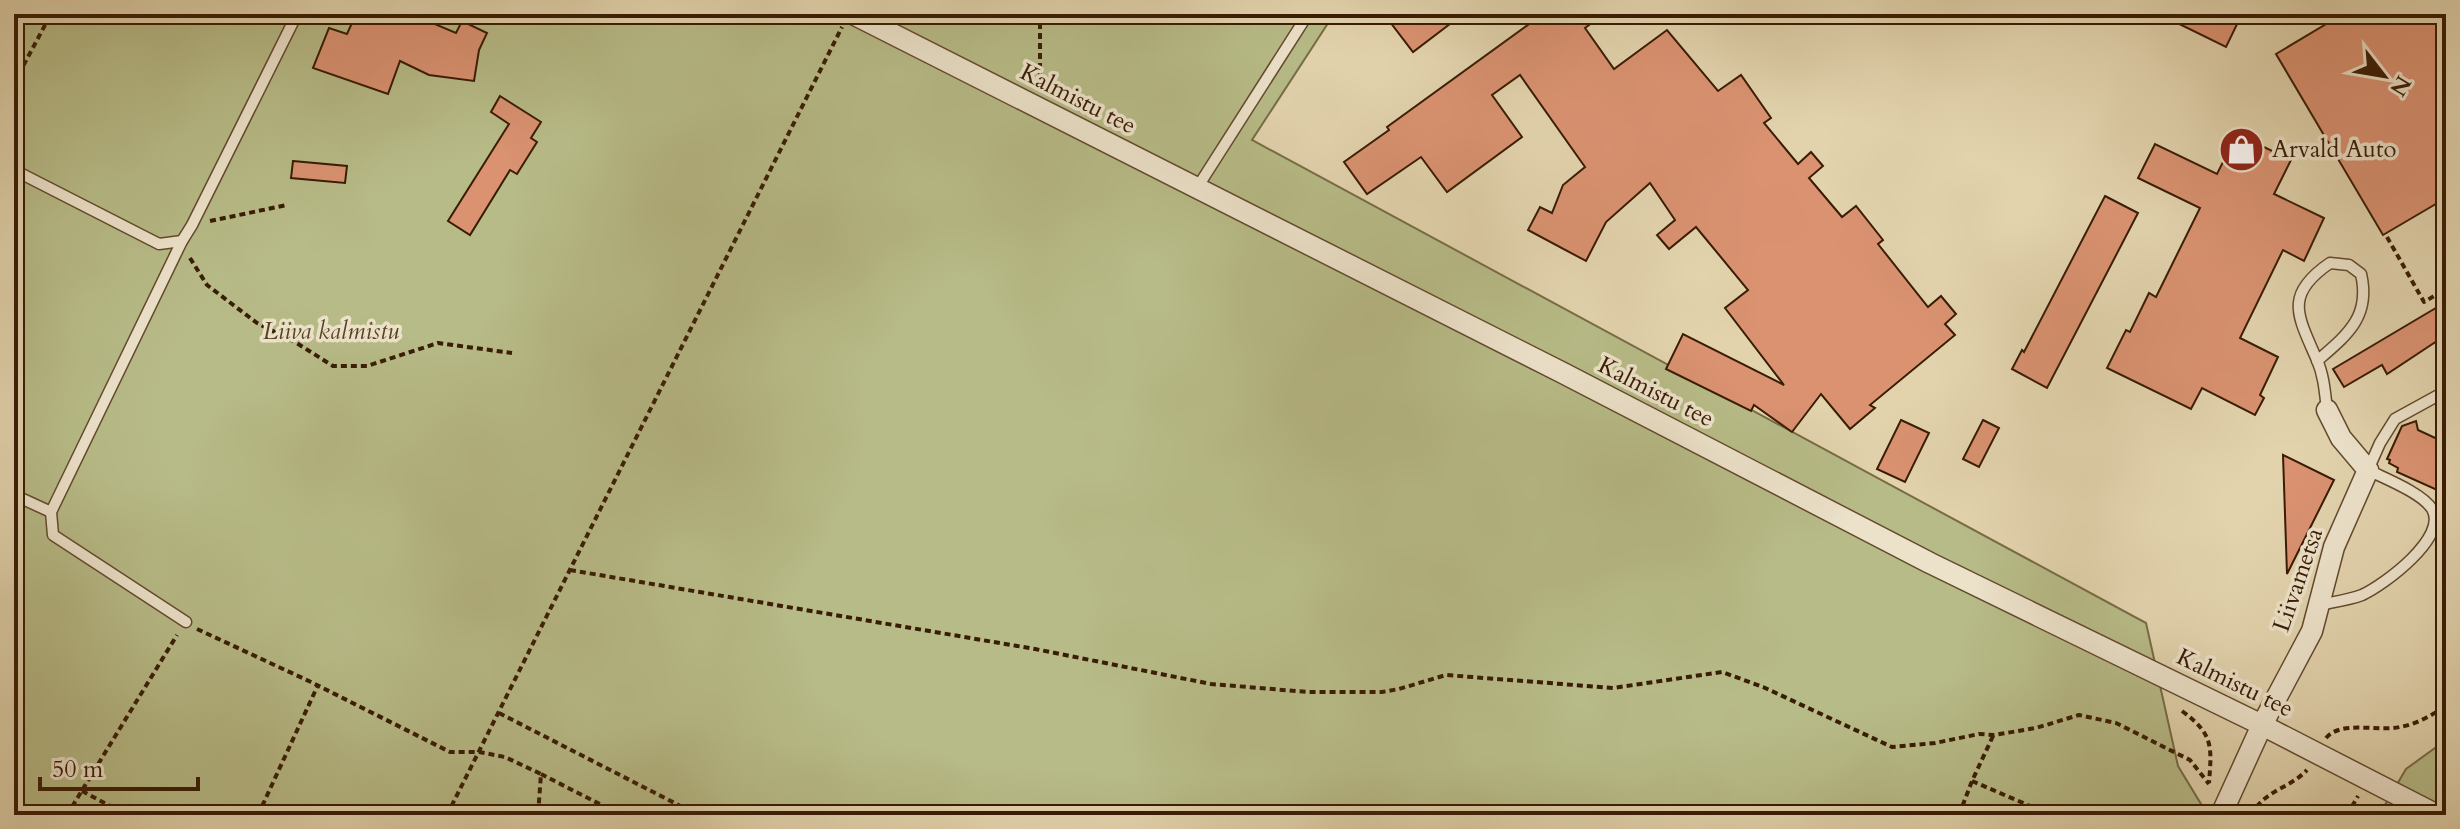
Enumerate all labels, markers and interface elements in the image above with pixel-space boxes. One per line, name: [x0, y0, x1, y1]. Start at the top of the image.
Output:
north arrow: [2344, 36, 2424, 116]
street label: Kalmistu tee: [1014, 56, 1142, 142]
text: N: [2383, 70, 2418, 102]
shop icon: Arvald Auto: [2217, 125, 2265, 173]
place label: Arvald Auto: [2272, 133, 2396, 166]
park label: Liiva kalmistu: [263, 315, 399, 348]
street label: Kalmistu tee: [1592, 349, 1720, 435]
street label: Liivametsa: [2265, 523, 2331, 636]
street label: Kalmistu tee: [2171, 641, 2299, 725]
scale bar: [40, 741, 198, 791]
text: 50 m: [52, 753, 104, 786]

